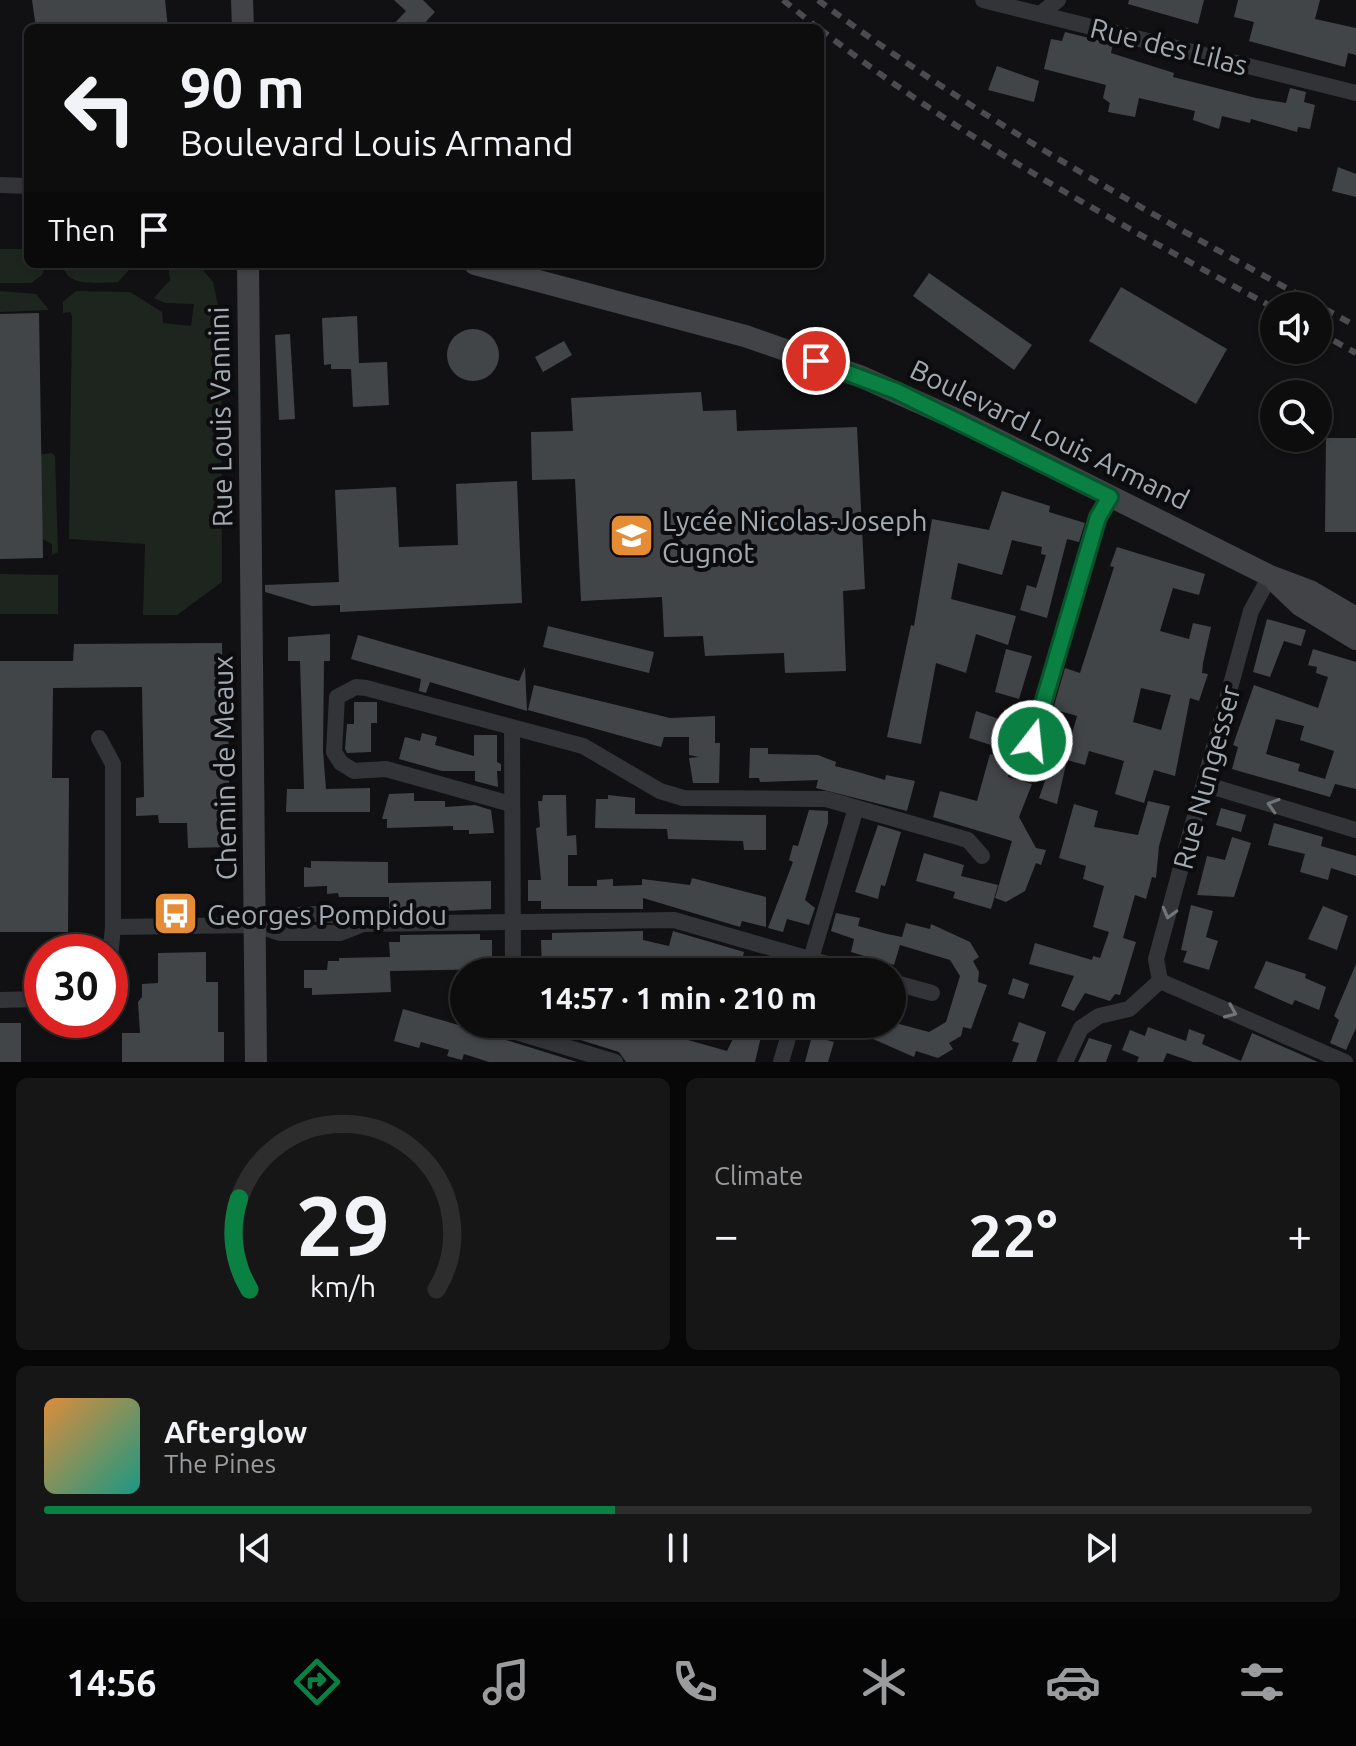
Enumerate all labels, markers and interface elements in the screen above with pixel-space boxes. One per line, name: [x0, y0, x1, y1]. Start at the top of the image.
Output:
street label: Rue des Lilas: [1087, 12, 1251, 80]
icon: left: [48, 56, 152, 160]
text: 90 m: [180, 56, 305, 119]
text: Boulevard Louis Armand: [180, 122, 574, 163]
icon: arrive: [132, 208, 176, 252]
text: Then: [48, 213, 116, 247]
map controls: [1260, 292, 1332, 452]
button: sound: [1260, 292, 1332, 364]
street label: Rue Louis Vannini: [203, 306, 237, 528]
pin: [782, 327, 850, 395]
icon: arrive: [794, 339, 838, 383]
street label: Boulevard Louis Armand: [906, 353, 1194, 515]
button: search: [1260, 380, 1332, 452]
place label: Lycée Nicolas-Joseph Cugnot: [662, 505, 927, 568]
school or university icon: Lycée Nicolas-Joseph Cugnot: [607, 512, 655, 560]
street label: Chemin de Meaux: [207, 655, 241, 881]
street label: Rue Nungesser: [1167, 681, 1246, 872]
position arrow: [990, 699, 1074, 783]
one-way arrow: [1267, 798, 1280, 814]
bus stop icon: Georges Pompidou: [152, 890, 200, 938]
place label: Georges Pompidou: [207, 899, 447, 930]
one-way arrow: [1162, 905, 1178, 919]
speed limit sign: 30: [24, 934, 128, 1038]
text: 14:57 · 1 min · 210 m: [539, 981, 817, 1015]
one-way arrow: [1223, 1002, 1237, 1018]
text: Climate: [714, 1161, 803, 1190]
text: 29: [296, 1178, 390, 1272]
text: 22°: [969, 1201, 1057, 1268]
text: −: [714, 1210, 739, 1259]
text: +: [1287, 1210, 1312, 1259]
text: km/h: [310, 1270, 376, 1302]
text: Afterglow: [164, 1415, 307, 1449]
text: The Pines: [164, 1449, 276, 1478]
icon: previous: [233, 1526, 277, 1570]
icon: pause: [656, 1526, 700, 1570]
icon: next: [1079, 1526, 1123, 1570]
icon: directions: [289, 1654, 345, 1710]
icon: music: [478, 1654, 534, 1710]
icon: phone: [667, 1654, 723, 1710]
icon: climate: [856, 1654, 912, 1710]
icon: car: [1045, 1654, 1101, 1710]
icon: filters: [1234, 1654, 1290, 1710]
text: 14:56: [66, 1662, 157, 1703]

